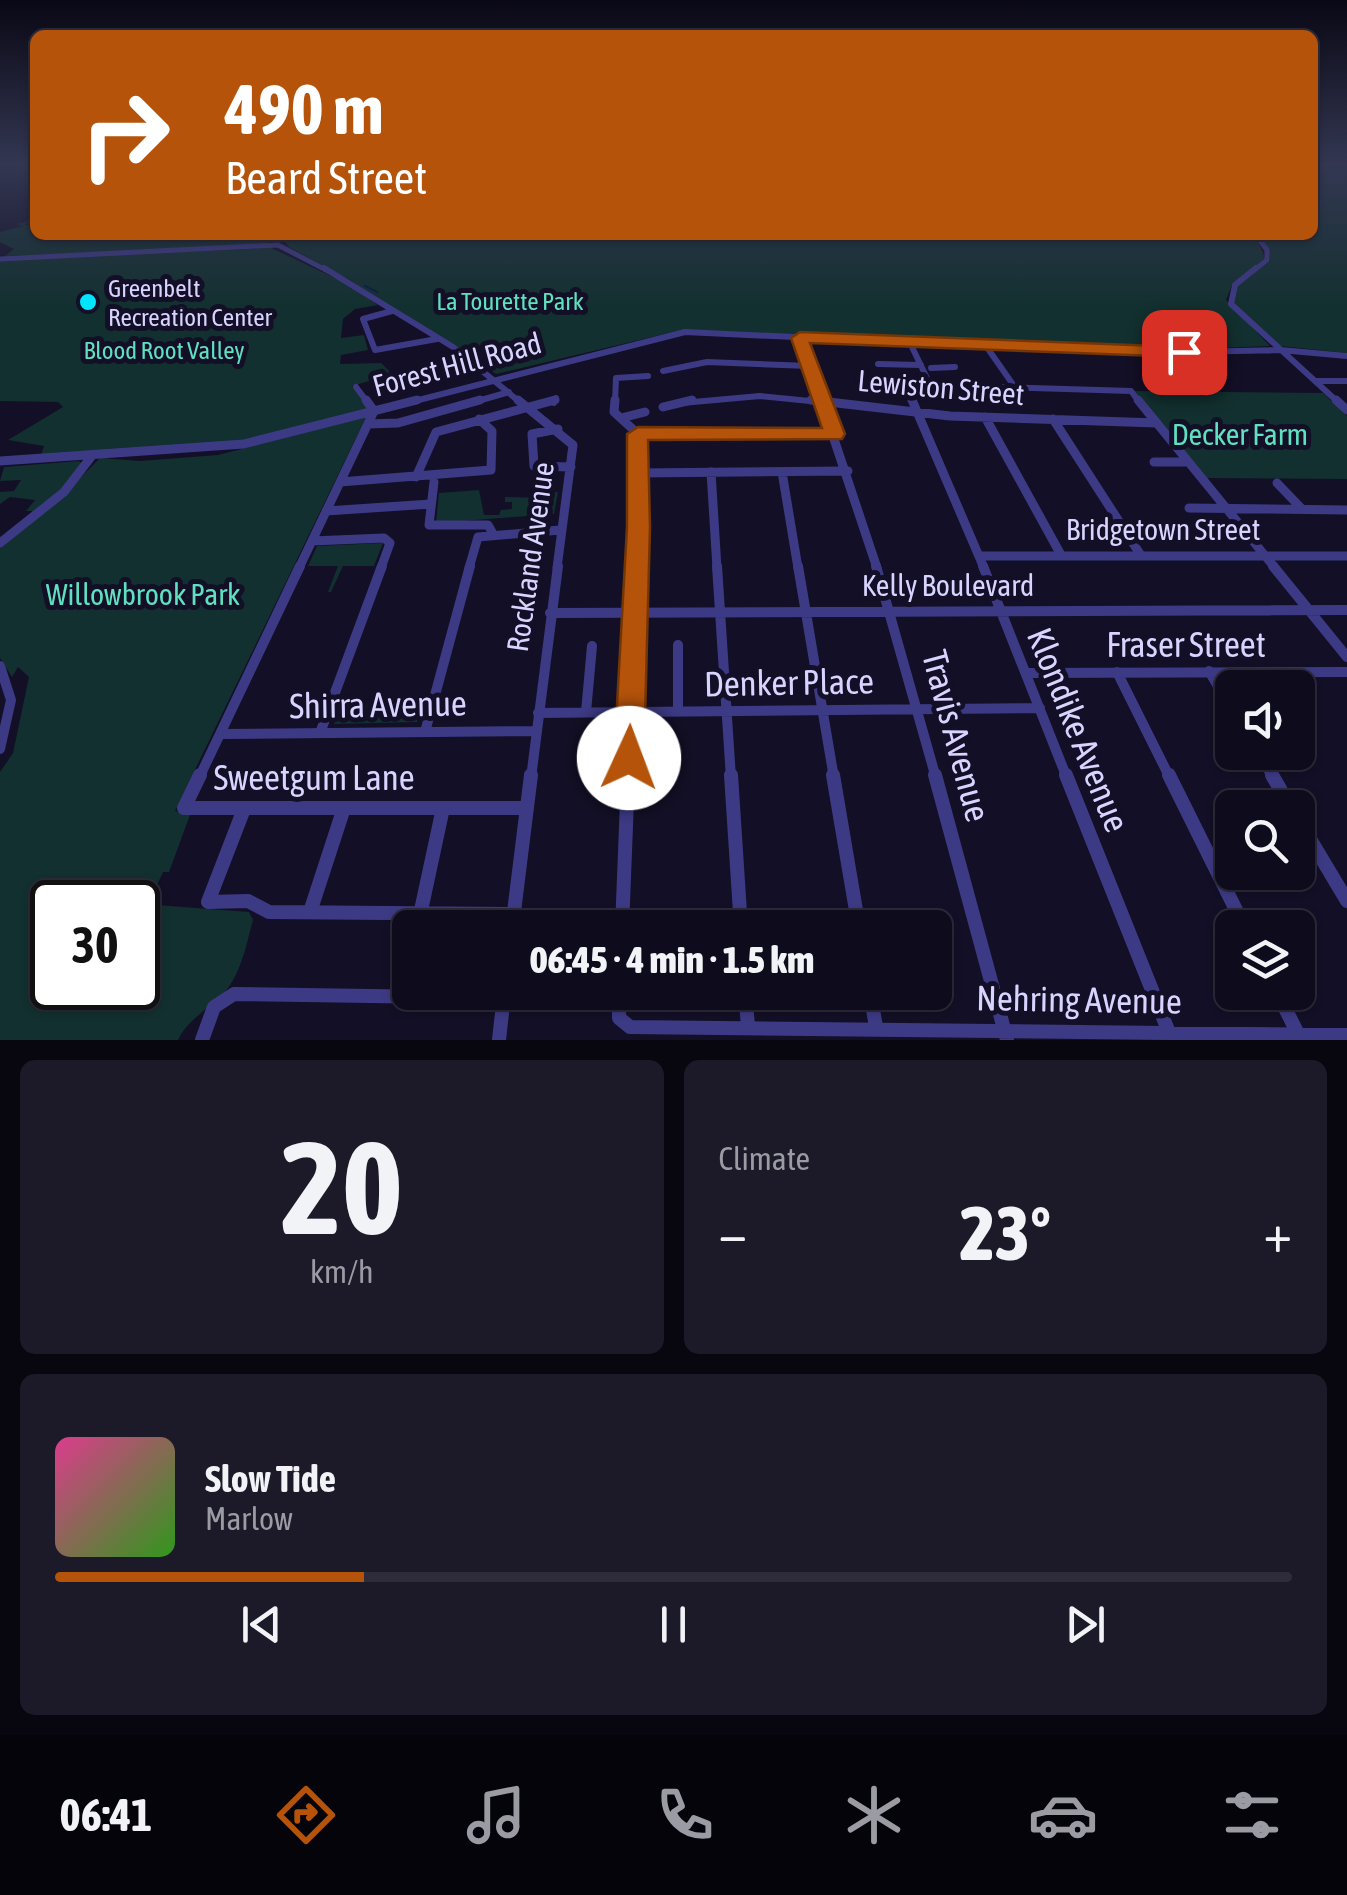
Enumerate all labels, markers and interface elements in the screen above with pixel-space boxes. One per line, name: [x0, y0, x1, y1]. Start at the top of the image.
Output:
text: 490 m: [225, 69, 384, 149]
icon: right: [60, 70, 190, 200]
text: Beard Street: [225, 152, 427, 204]
place label: Greenbelt Recreation Center: [108, 274, 273, 331]
park label: La Tourette Park: [436, 287, 584, 315]
marker: Greenbelt Recreation Center: [77, 291, 99, 313]
pin: [1142, 310, 1227, 395]
street label: Forest Hill Road: [369, 325, 545, 403]
icon: arrive: [1157, 325, 1212, 380]
park label: Blood Root Valley: [83, 336, 245, 364]
street label: Lewiston Street: [856, 363, 1026, 411]
park label: Decker Farm: [1172, 417, 1308, 451]
street label: Rockland Avenue: [500, 460, 560, 654]
street label: Bridgetown Street: [1066, 512, 1260, 546]
street label: Kelly Boulevard: [862, 568, 1034, 602]
park label: Willowbrook Park: [46, 577, 240, 611]
street label: Klondike Avenue: [1020, 622, 1138, 837]
street label: Fraser Street: [1106, 624, 1266, 664]
street label: Travis Avenue: [915, 646, 999, 826]
street label: Denker Place: [704, 661, 874, 703]
map controls: [1215, 670, 1315, 1010]
button: sound: [1215, 670, 1315, 770]
street label: Shirra Avenue: [289, 682, 467, 726]
position arrow: [577, 706, 681, 810]
street label: Sweetgum Lane: [213, 757, 415, 797]
button: search: [1215, 790, 1315, 890]
speed limit sign: 30: [30, 880, 160, 1010]
button: layers: [1215, 910, 1315, 1010]
text: 06:45 · 4 min · 1.5 km: [530, 938, 814, 981]
street label: Nehring Avenue: [976, 977, 1182, 1021]
text: 20: [281, 1113, 403, 1262]
text: Climate: [719, 1140, 810, 1177]
text: 23°: [960, 1190, 1051, 1276]
text: −: [719, 1201, 747, 1264]
text: +: [1263, 1201, 1292, 1264]
text: km/h: [310, 1253, 373, 1290]
text: Slow Tide: [205, 1457, 336, 1500]
text: Marlow: [205, 1500, 293, 1537]
icon: previous: [234, 1597, 289, 1652]
icon: pause: [646, 1597, 701, 1652]
icon: next: [1058, 1597, 1113, 1652]
icon: directions: [271, 1780, 341, 1850]
icon: music: [461, 1780, 531, 1850]
icon: phone: [650, 1780, 720, 1850]
icon: climate: [839, 1780, 909, 1850]
icon: car: [1028, 1780, 1098, 1850]
icon: filters: [1217, 1780, 1287, 1850]
text: 06:41: [60, 1789, 152, 1841]

